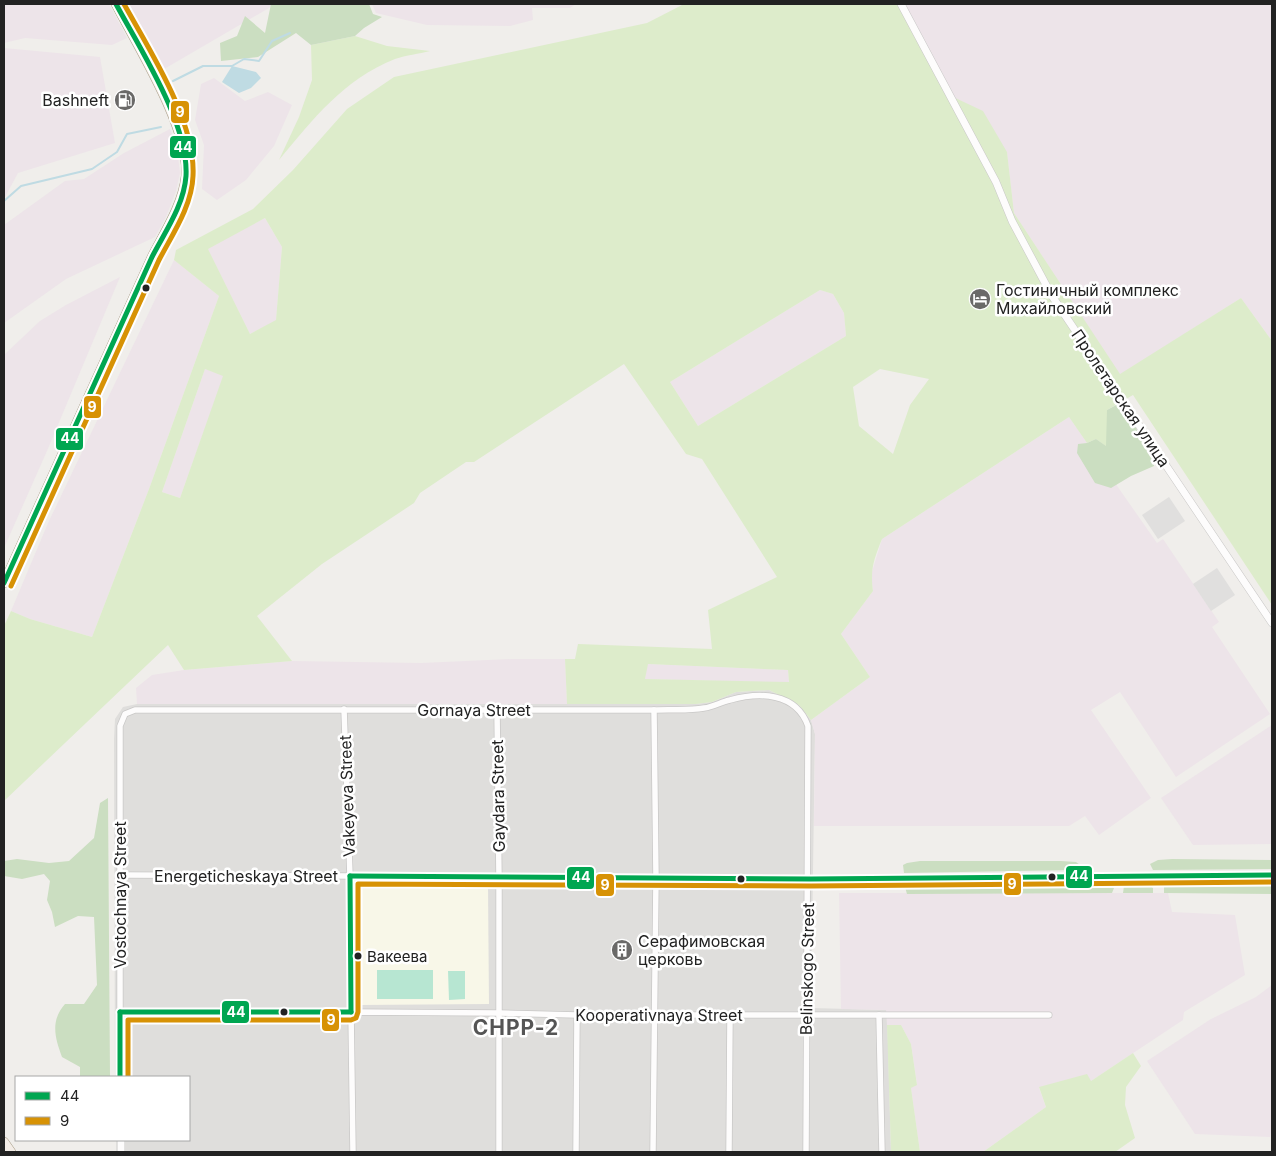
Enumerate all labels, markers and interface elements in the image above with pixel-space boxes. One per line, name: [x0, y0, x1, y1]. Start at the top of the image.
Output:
fuel station icon: Bashneft: [113, 88, 137, 112]
place label: Bashneft: [42, 90, 109, 110]
line badge: 9: [170, 100, 190, 124]
text: 9: [175, 103, 185, 120]
line badge: 44: [169, 135, 197, 159]
text: 44: [174, 138, 192, 155]
place label: Гостиничный комплекс Михайловский: [996, 280, 1179, 318]
unlabelled marker: [141, 283, 151, 293]
hotel icon: Гостиничный комплекс Михайловский: [968, 287, 992, 311]
street label: Пролетарская улица: [1068, 325, 1174, 471]
line badge: 9: [83, 395, 102, 419]
text: 9: [87, 398, 97, 415]
line badge: 44: [55, 427, 84, 451]
text: 44: [61, 429, 79, 446]
street label: Gornaya Street: [417, 700, 531, 720]
street label: Vakeyeva Street: [335, 735, 359, 857]
street label: Gaydara Street: [487, 739, 509, 853]
street label: Vostochnaya Street: [110, 821, 130, 969]
line badge: 44: [1065, 865, 1093, 889]
street label: Energeticheskaya Street: [154, 866, 338, 886]
line badge: 44: [566, 866, 595, 890]
text: 44: [1070, 867, 1088, 884]
text: 44: [572, 868, 590, 885]
line badge: 9: [1003, 872, 1022, 896]
unlabelled marker: [1047, 872, 1057, 882]
line badge: 9: [595, 873, 615, 897]
unlabelled marker: [736, 874, 746, 884]
text: 9: [1007, 875, 1017, 892]
text: 9: [600, 876, 610, 893]
street label: Belinskogo Street: [796, 903, 818, 1035]
place label: Серафимовская церковь: [638, 931, 765, 969]
building icon: Серафимовская церковь: [610, 938, 634, 962]
place label: Вакеева: [367, 947, 427, 966]
marker: Вакеева: [353, 951, 363, 961]
line badge: 44: [221, 1000, 250, 1024]
text: 44: [227, 1003, 245, 1020]
street label: Kooperativnaya Street: [575, 1005, 743, 1025]
unlabelled marker: [279, 1007, 289, 1017]
line badge: 9: [321, 1008, 340, 1032]
text: 9: [326, 1011, 336, 1028]
district label: CHPP-2: [473, 1015, 559, 1040]
legend: [15, 1076, 190, 1141]
text: 44: [60, 1086, 79, 1105]
text: 9: [60, 1111, 69, 1130]

